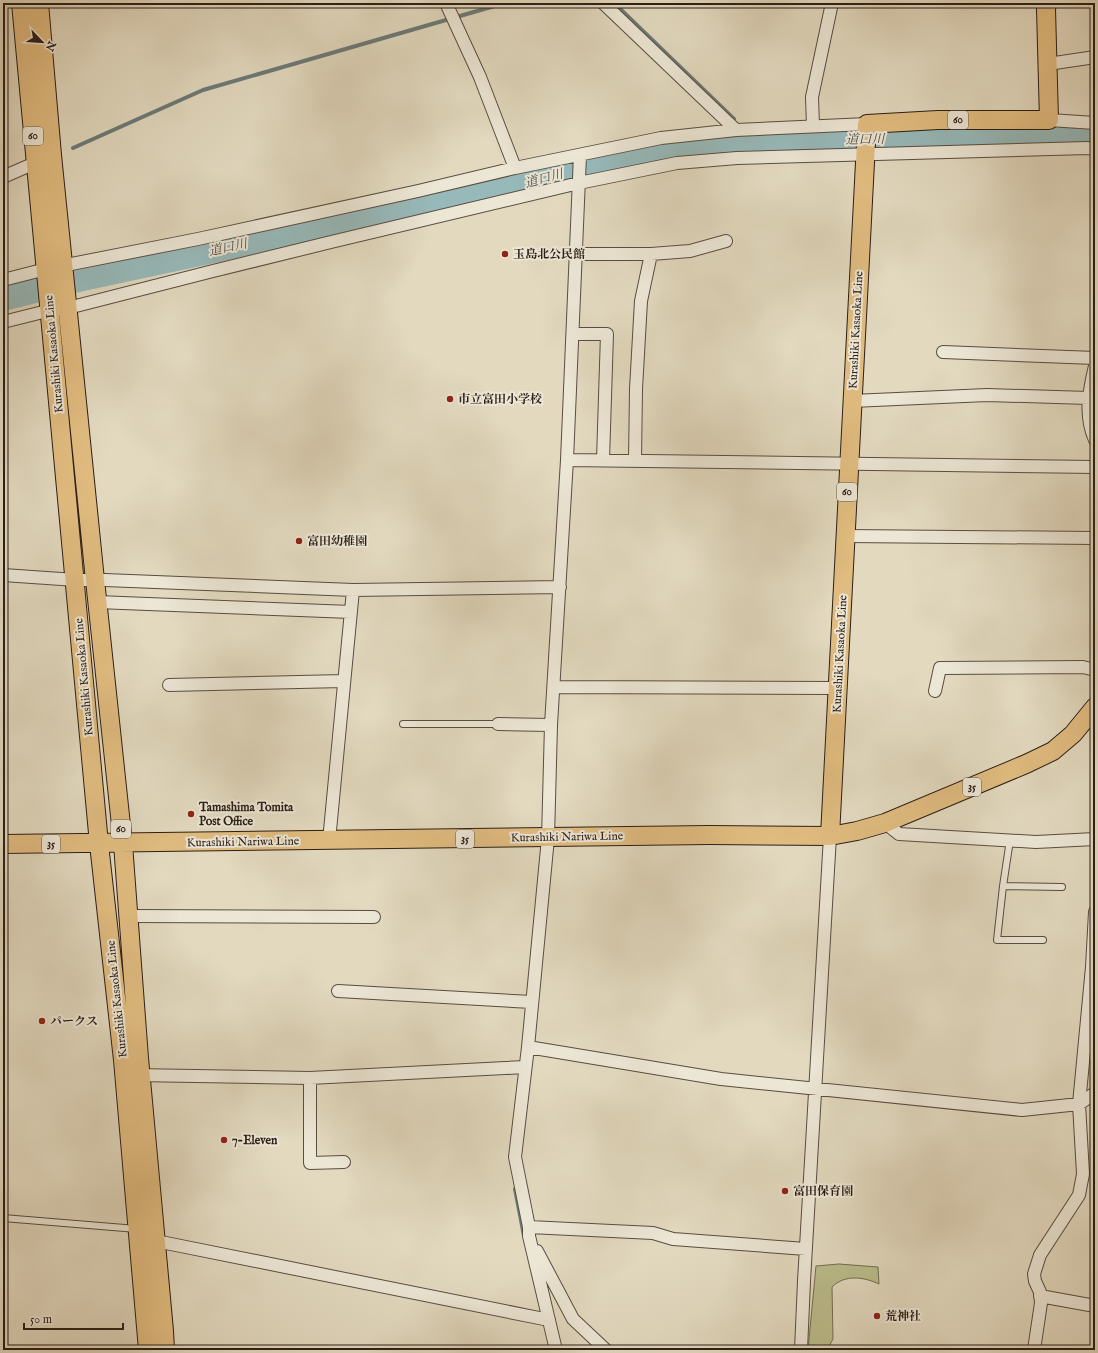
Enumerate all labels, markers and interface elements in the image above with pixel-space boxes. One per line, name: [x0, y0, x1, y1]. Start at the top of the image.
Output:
north arrow: [22, 22, 62, 62]
text: N: [42, 38, 59, 54]
road number: 60: [948, 111, 968, 129]
road number: 60: [23, 127, 43, 145]
water label: 道口川: [845, 131, 887, 149]
water label: 道口川: [523, 165, 567, 192]
water label: 道口川: [207, 235, 251, 260]
place label: 玉島北公民館: [513, 247, 585, 262]
marker: 玉島北公民館: [500, 249, 510, 259]
street label: Kurashiki Kasaoka Line: [845, 270, 867, 389]
street label: Kurashiki Kasaoka Line: [41, 294, 67, 413]
place label: 市立富田小学校: [458, 392, 542, 407]
marker: 市立富田小学校: [445, 394, 455, 404]
road number: 60: [837, 483, 857, 501]
place label: 富田幼稚園: [307, 534, 367, 549]
marker: 富田幼稚園: [294, 536, 304, 546]
street label: Kurashiki Kasaoka Line: [829, 594, 851, 713]
street label: Kurashiki Kasaoka Line: [71, 617, 97, 736]
road number: 35: [963, 778, 981, 796]
place label: Tamashima Tomita Post Office: [198, 800, 294, 829]
marker: Tamashima Tomita Post Office: [186, 809, 196, 819]
road number: 60: [111, 820, 131, 838]
street label: Kurashiki Nariwa Line: [511, 829, 624, 845]
road number: 35: [456, 830, 474, 848]
street label: Kurashiki Nariwa Line: [187, 834, 300, 850]
road number: 35: [42, 835, 60, 853]
street label: Kurashiki Kasaoka Line: [103, 939, 131, 1058]
place label: パークス: [50, 1014, 98, 1029]
marker: パークス: [37, 1016, 47, 1026]
place label: 7-Eleven: [232, 1133, 278, 1148]
marker: 7-Eleven: [219, 1135, 229, 1145]
place label: 富田保育園: [793, 1184, 853, 1199]
marker: 富田保育園: [780, 1186, 790, 1196]
scale bar: [24, 1305, 123, 1331]
place label: 荒神社: [885, 1309, 921, 1324]
marker: 荒神社: [872, 1311, 882, 1321]
text: 50 m: [30, 1312, 52, 1327]

